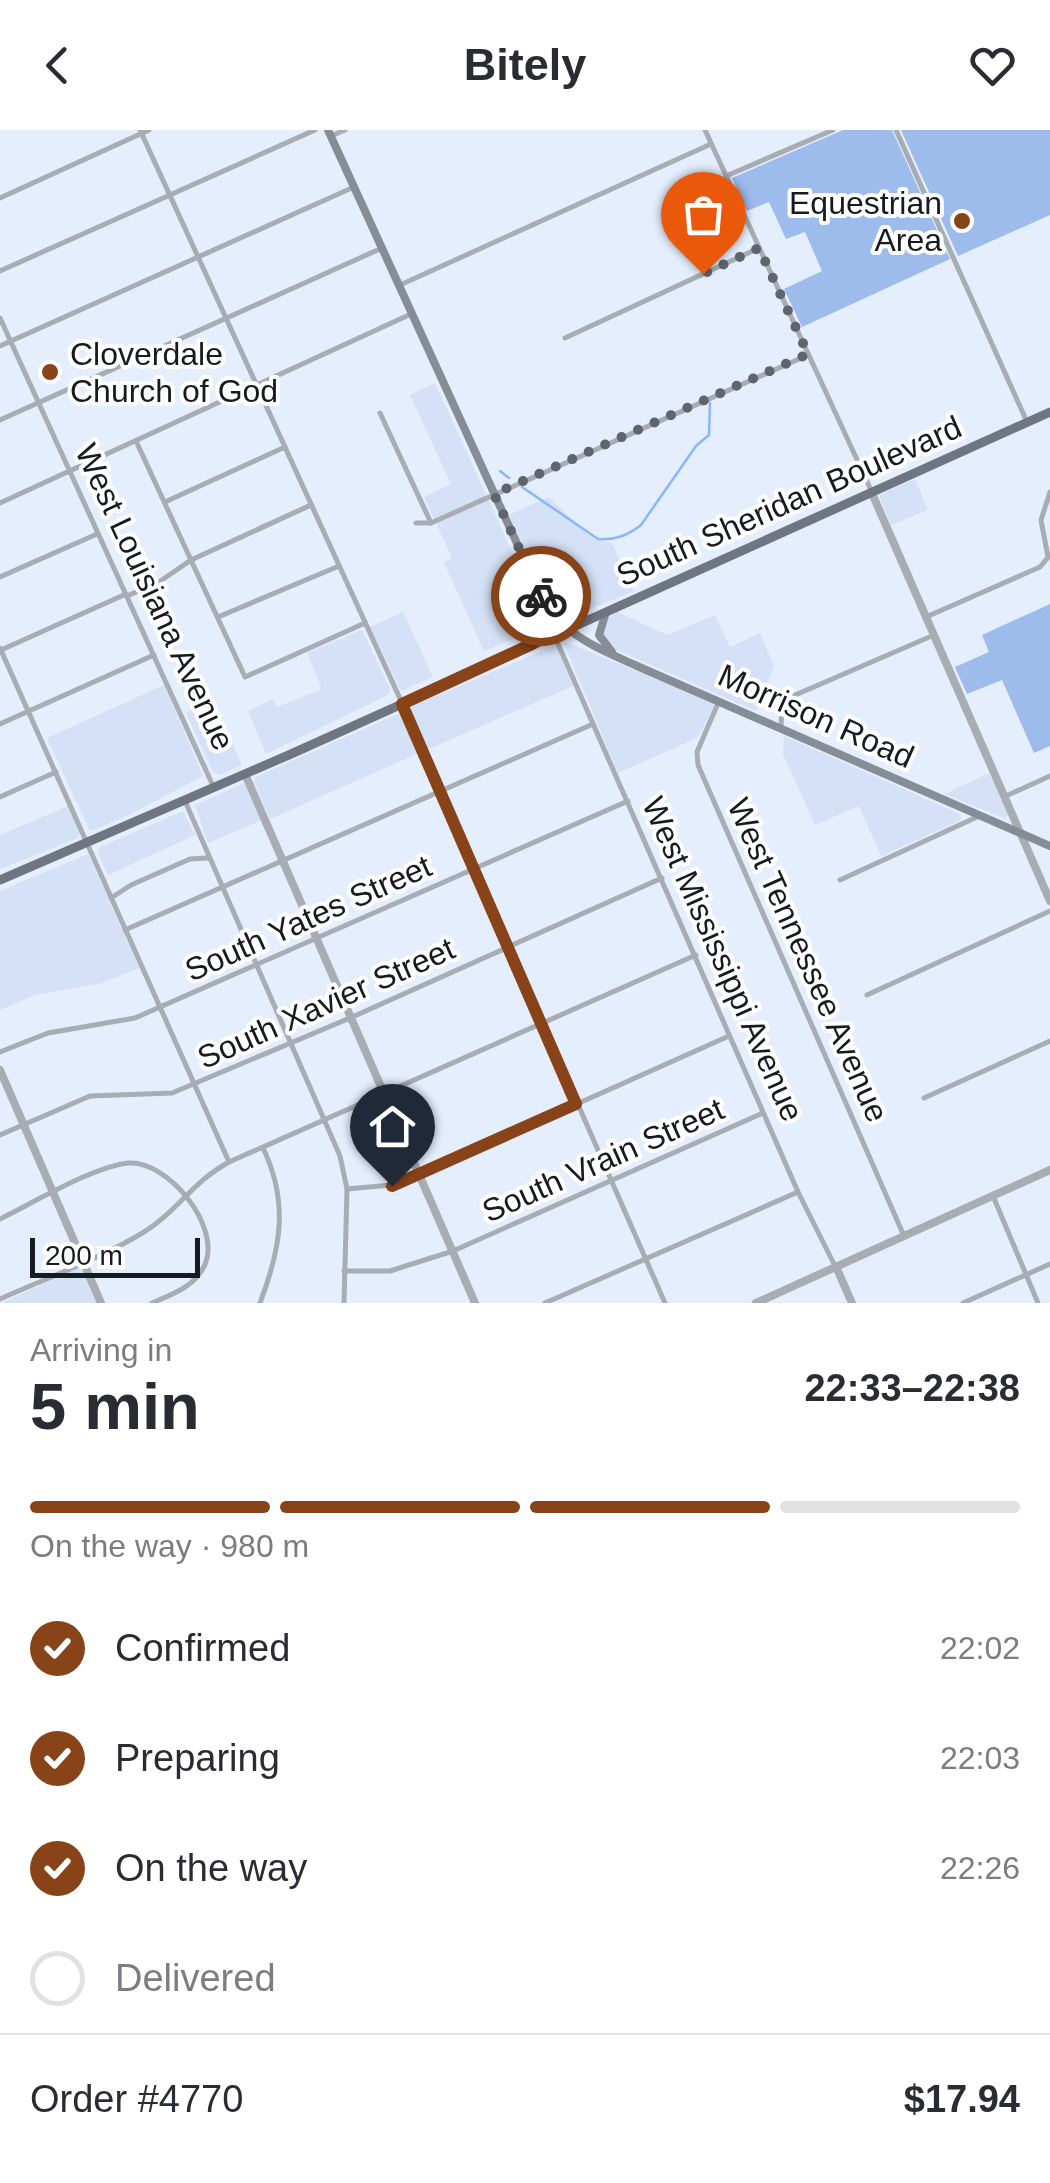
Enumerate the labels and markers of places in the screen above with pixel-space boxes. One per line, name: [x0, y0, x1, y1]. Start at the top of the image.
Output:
pin: [661, 172, 746, 275]
place label: Equestrian Area: [789, 185, 942, 258]
marker: Equestrian Area: [951, 210, 973, 232]
place label: Cloverdale Church of God: [70, 336, 278, 409]
marker: Cloverdale Church of God: [39, 361, 61, 383]
pin: [350, 1084, 435, 1187]

